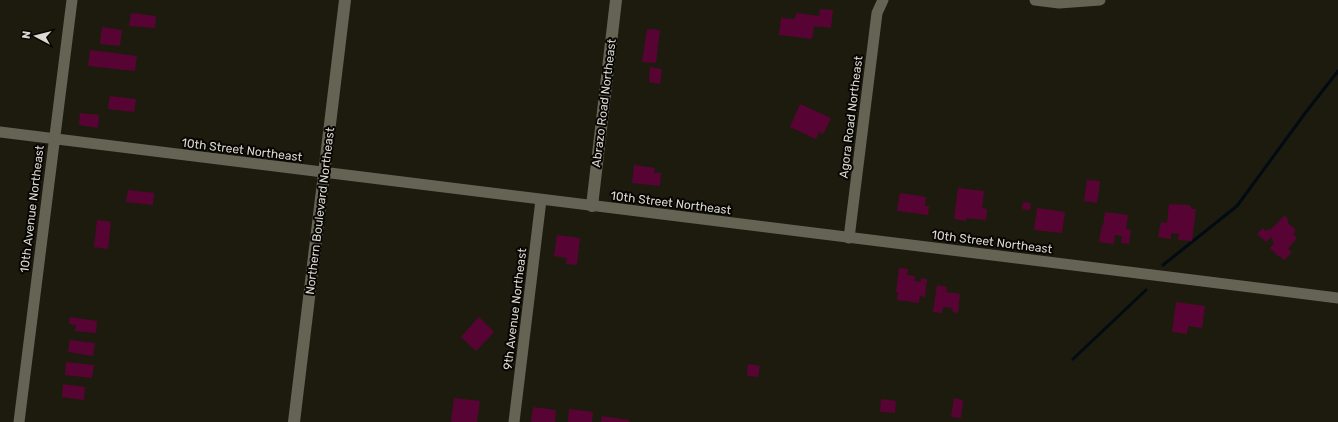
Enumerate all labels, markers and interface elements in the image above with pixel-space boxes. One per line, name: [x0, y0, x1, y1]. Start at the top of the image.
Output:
north arrow: [16, 16, 56, 56]
text: N: [20, 30, 34, 40]
street label: Abrazo Road Northeast: [589, 38, 619, 168]
street label: Agora Road Northeast: [837, 55, 866, 179]
street label: Northern Boulevard Northeast: [303, 126, 337, 295]
street label: 10th Street Northeast: [181, 136, 303, 164]
street label: 10th Avenue Northeast: [17, 144, 47, 274]
street label: 10th Street Northeast: [610, 189, 732, 217]
street label: 10th Street Northeast: [931, 228, 1053, 256]
street label: 9th Avenue Northeast: [501, 247, 529, 371]

